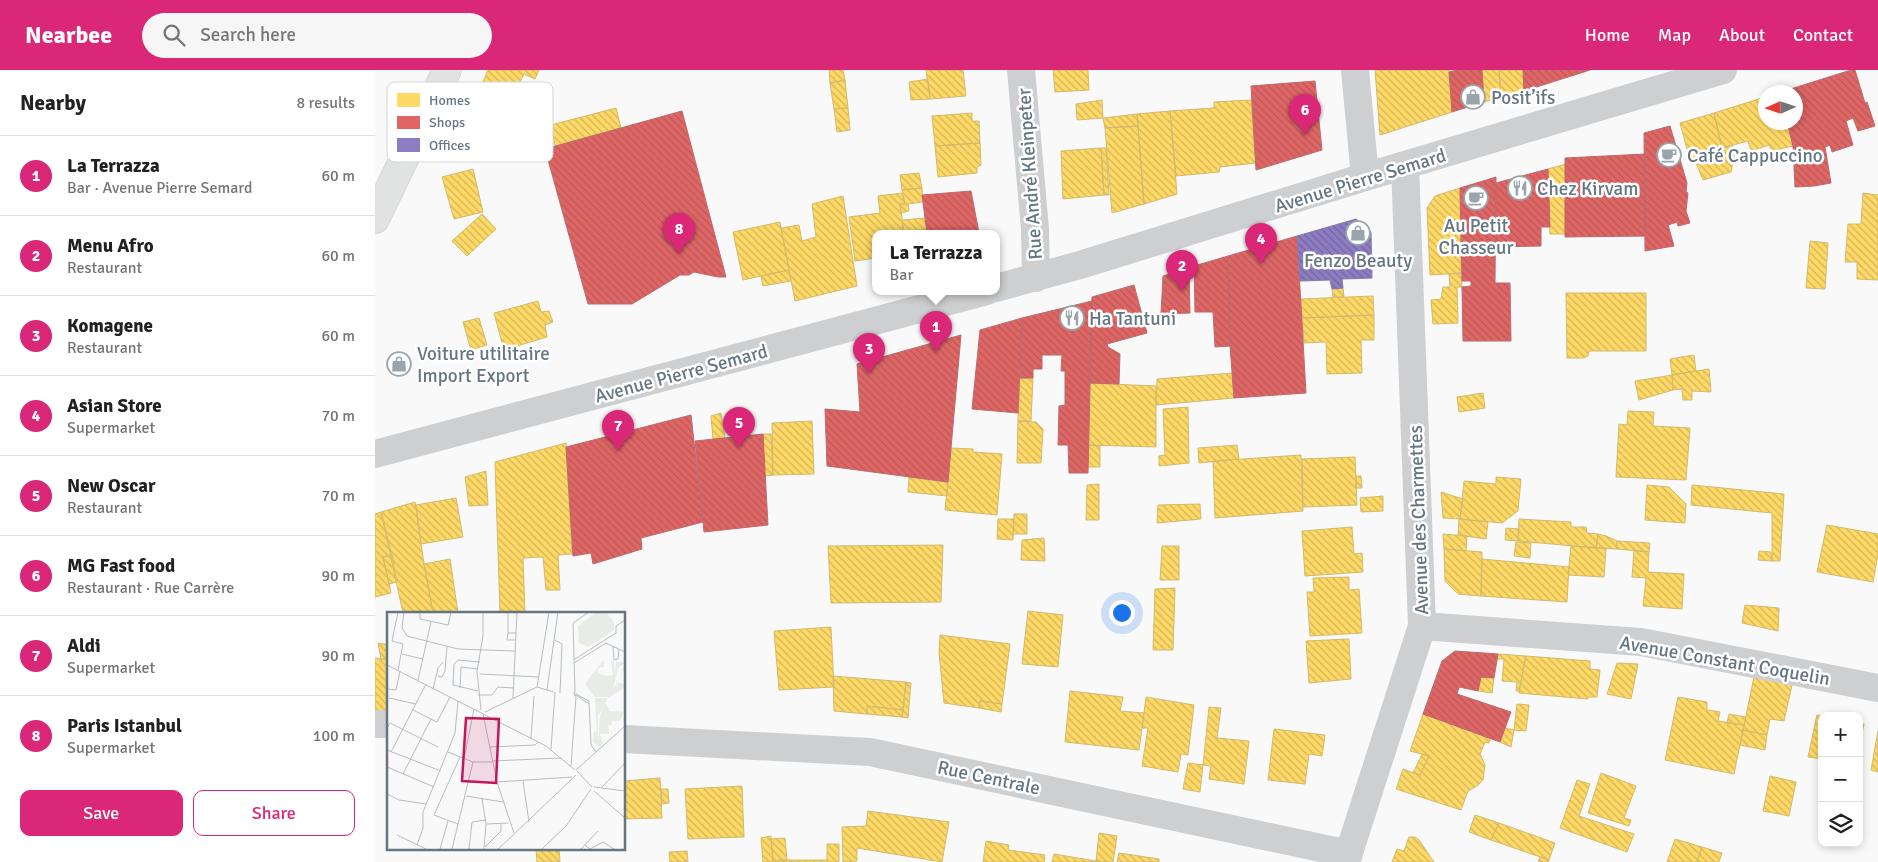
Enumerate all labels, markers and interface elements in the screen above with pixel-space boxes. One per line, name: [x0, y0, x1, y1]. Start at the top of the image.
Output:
search box: [142, 13, 492, 58]
text: Nearbee: [25, 20, 112, 50]
icon: search: [160, 21, 188, 49]
text: Search here: [200, 23, 296, 47]
text: Home: [1585, 24, 1630, 46]
text: Map: [1658, 24, 1691, 46]
text: About: [1719, 24, 1765, 46]
text: Contact: [1793, 24, 1853, 46]
legend: [387, 82, 553, 162]
shop icon: Posit’ifs: [1460, 84, 1486, 110]
north arrow: [1758, 85, 1803, 130]
place label: Posit’ifs: [1491, 86, 1555, 110]
street label: Rue André Kleinpeter: [1012, 87, 1048, 260]
text: Nearby: [20, 90, 86, 116]
text: Homes: [429, 92, 470, 109]
text: 8 results: [296, 93, 355, 113]
pin: 6: [1289, 94, 1321, 135]
text: Shops: [429, 114, 465, 131]
text: Offices: [429, 137, 470, 154]
cafe icon: Café Cappuccino: [1656, 142, 1682, 168]
street label: Avenue Pierre Semard: [1272, 143, 1449, 218]
place label: Café Cappuccino: [1687, 144, 1823, 168]
text: La Terrazza: [67, 154, 160, 178]
text: 1: [32, 166, 40, 186]
text: 60 m: [321, 166, 355, 186]
restaurant icon: Chez Kirvam: [1507, 175, 1533, 201]
place label: Chez Kirvam: [1537, 177, 1638, 201]
text: Bar · Avenue Pierre Semard: [67, 178, 253, 198]
cafe icon: Au Petit Chasseur: [1463, 185, 1489, 211]
pin: 8: [663, 213, 695, 254]
place label: Au Petit Chasseur: [1439, 214, 1513, 260]
shop icon: Fenzo Beauty: [1345, 220, 1371, 246]
pin: 4: [1245, 223, 1277, 264]
popup: [872, 230, 1000, 295]
text: Menu Afro: [67, 234, 154, 258]
text: La Terrazza: [890, 241, 982, 265]
text: 2: [32, 246, 40, 266]
text: 60 m: [321, 246, 355, 266]
place label: Fenzo Beauty: [1304, 249, 1412, 273]
pin: 2: [1166, 250, 1198, 291]
text: Restaurant: [67, 258, 142, 278]
text: Bar: [890, 265, 913, 285]
restaurant icon: Ha Tantuni: [1059, 305, 1085, 331]
place label: Ha Tantuni: [1089, 307, 1176, 331]
pin: 1: [920, 311, 952, 352]
text: Komagene: [67, 314, 153, 338]
text: 3: [32, 326, 40, 346]
text: 60 m: [321, 326, 355, 346]
pin: 3: [853, 333, 885, 374]
text: Restaurant: [67, 338, 142, 358]
street label: Avenue Pierre Semard: [592, 339, 770, 409]
place label: Voiture utilitaire Import Export: [417, 342, 550, 388]
shop icon: Voiture utilitaire Import Export: [386, 351, 412, 377]
text: Asian Store: [67, 394, 162, 418]
text: 4: [32, 406, 40, 426]
text: 70 m: [321, 406, 355, 426]
pin: 5: [723, 407, 755, 448]
pin: 7: [602, 410, 634, 451]
text: Supermarket: [67, 418, 155, 438]
street label: Avenue des Charmettes: [1404, 425, 1434, 615]
text: New Oscar: [67, 474, 155, 498]
text: 5: [32, 486, 40, 506]
text: 70 m: [321, 486, 355, 506]
text: Restaurant: [67, 498, 142, 518]
text: MG Fast food: [67, 554, 175, 578]
text: 6: [32, 566, 40, 586]
text: 90 m: [321, 566, 355, 586]
text: Restaurant · Rue Carrère: [67, 578, 234, 598]
your location: [1109, 600, 1135, 626]
inset map: [387, 612, 625, 850]
street label: Avenue Constant Coquelin: [1618, 631, 1832, 691]
text: Aldi: [67, 634, 101, 658]
text: 7: [32, 646, 40, 666]
text: 90 m: [321, 646, 355, 666]
text: Supermarket: [67, 658, 155, 678]
map controls: [1818, 712, 1863, 847]
button: +: [1818, 712, 1863, 757]
text: Paris Istanbul: [67, 714, 182, 738]
text: 8: [32, 726, 40, 746]
text: 100 m: [313, 726, 355, 746]
text: Supermarket: [67, 738, 155, 758]
street label: Rue Centrale: [935, 755, 1042, 801]
button: −: [1818, 757, 1863, 802]
button: Save: [20, 790, 183, 836]
button: Share: [193, 790, 355, 836]
button: layers: [1818, 802, 1863, 847]

